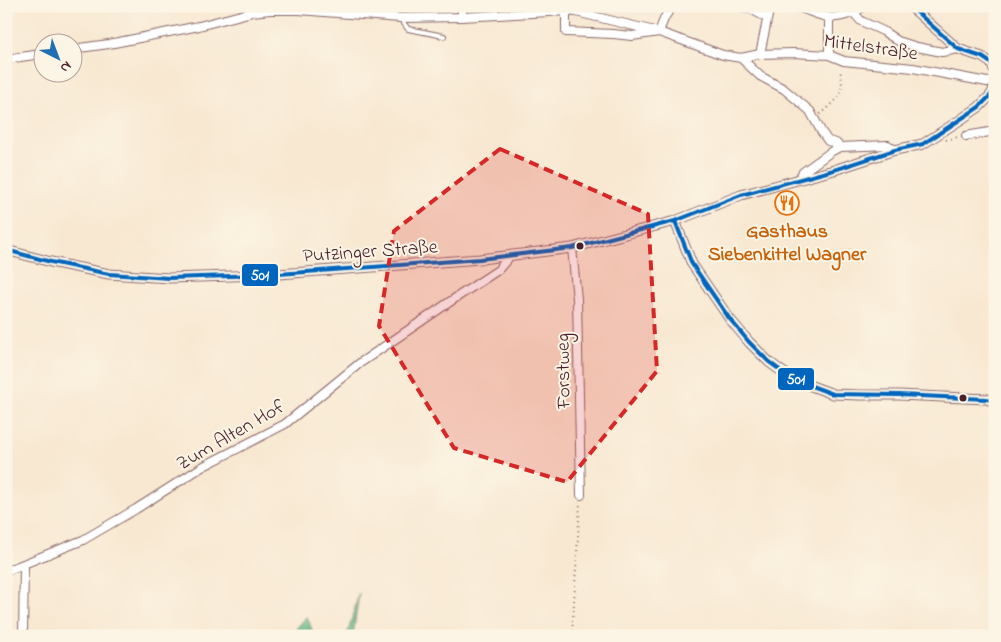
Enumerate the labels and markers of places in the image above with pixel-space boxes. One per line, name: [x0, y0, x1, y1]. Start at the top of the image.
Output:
restaurant icon: Gasthaus Siebenkittel Wagner: [774, 190, 800, 216]
place label: Gasthaus Siebenkittel Wagner: [708, 218, 867, 271]
unlabelled marker: [575, 241, 585, 251]
unlabelled marker: [958, 393, 968, 403]

